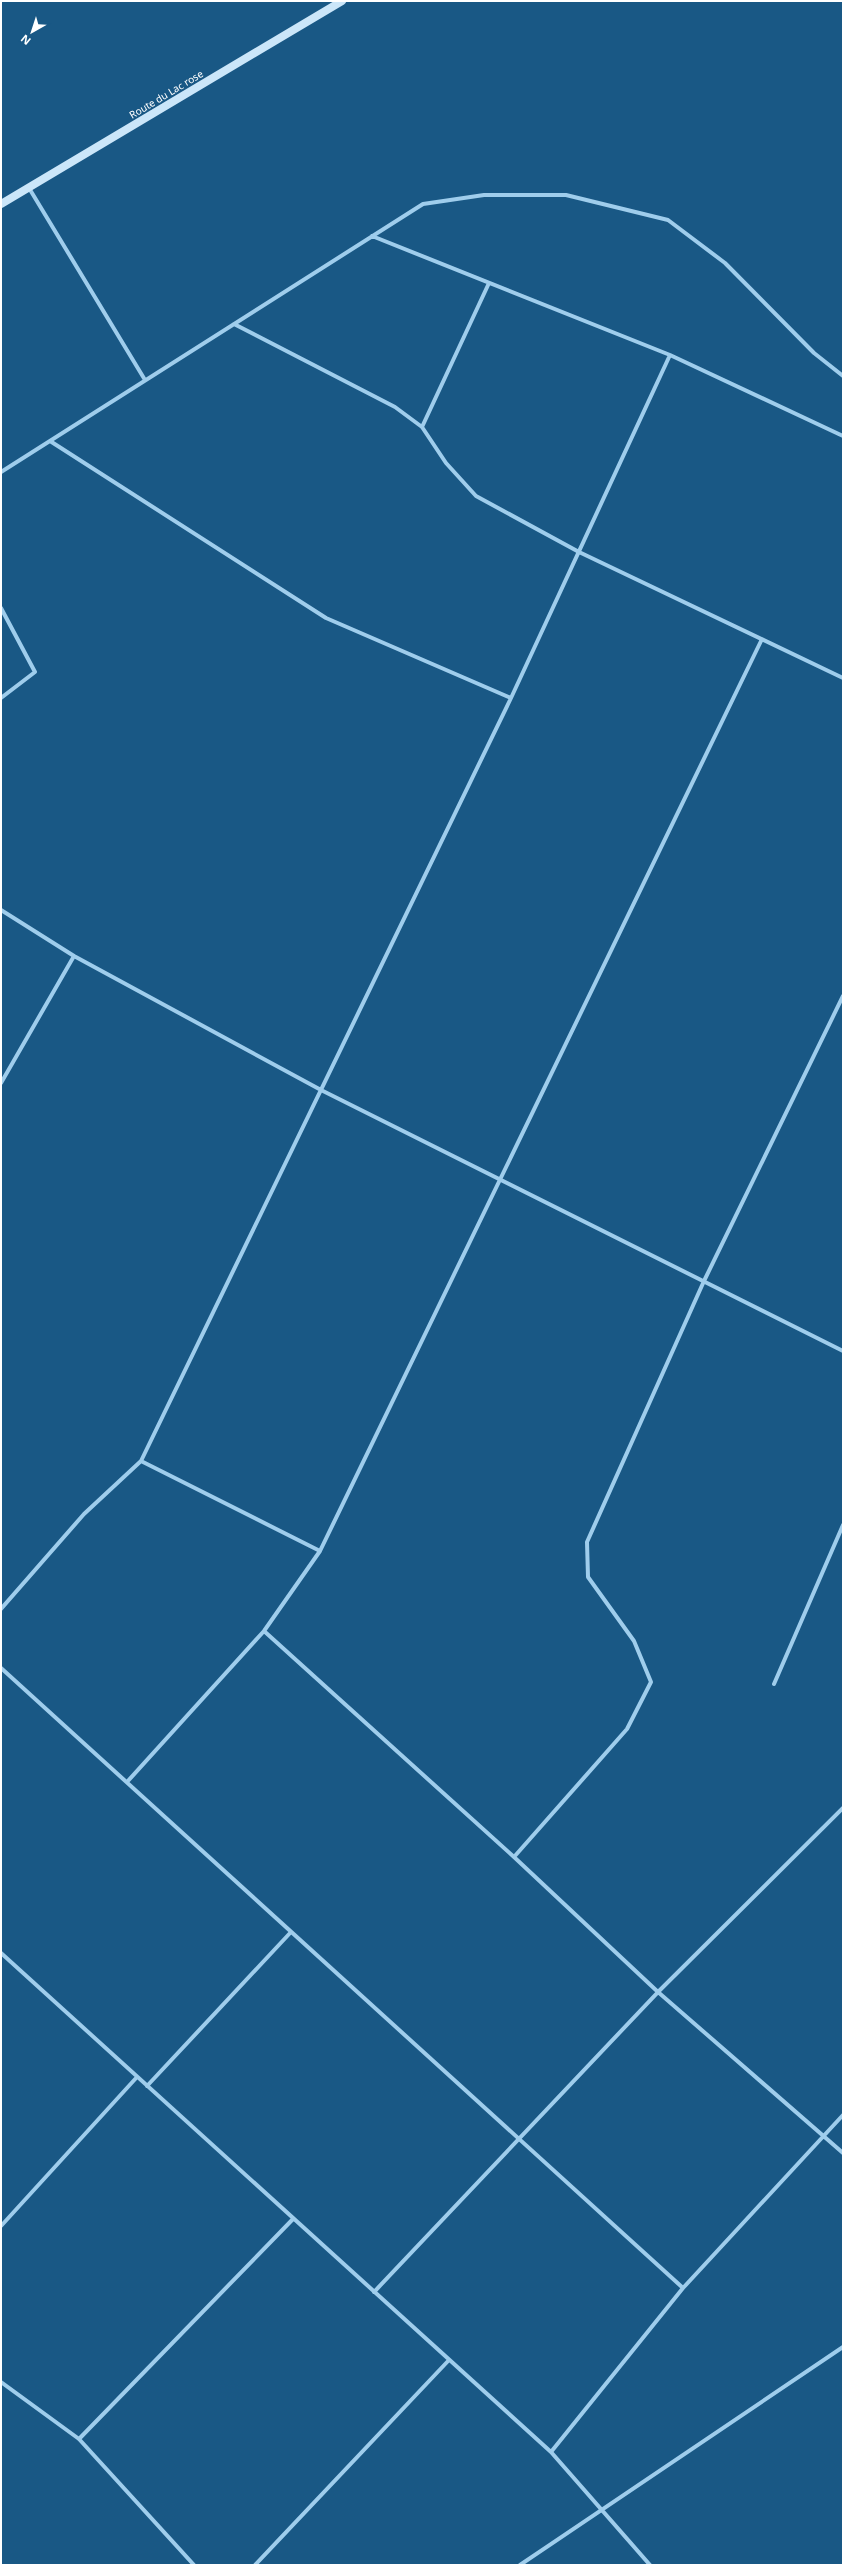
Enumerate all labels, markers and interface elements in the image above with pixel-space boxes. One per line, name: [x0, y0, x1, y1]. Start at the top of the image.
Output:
north arrow: [12, 12, 52, 52]
text: N: [17, 32, 34, 49]
street label: Route du Lac rose: [126, 66, 206, 122]

